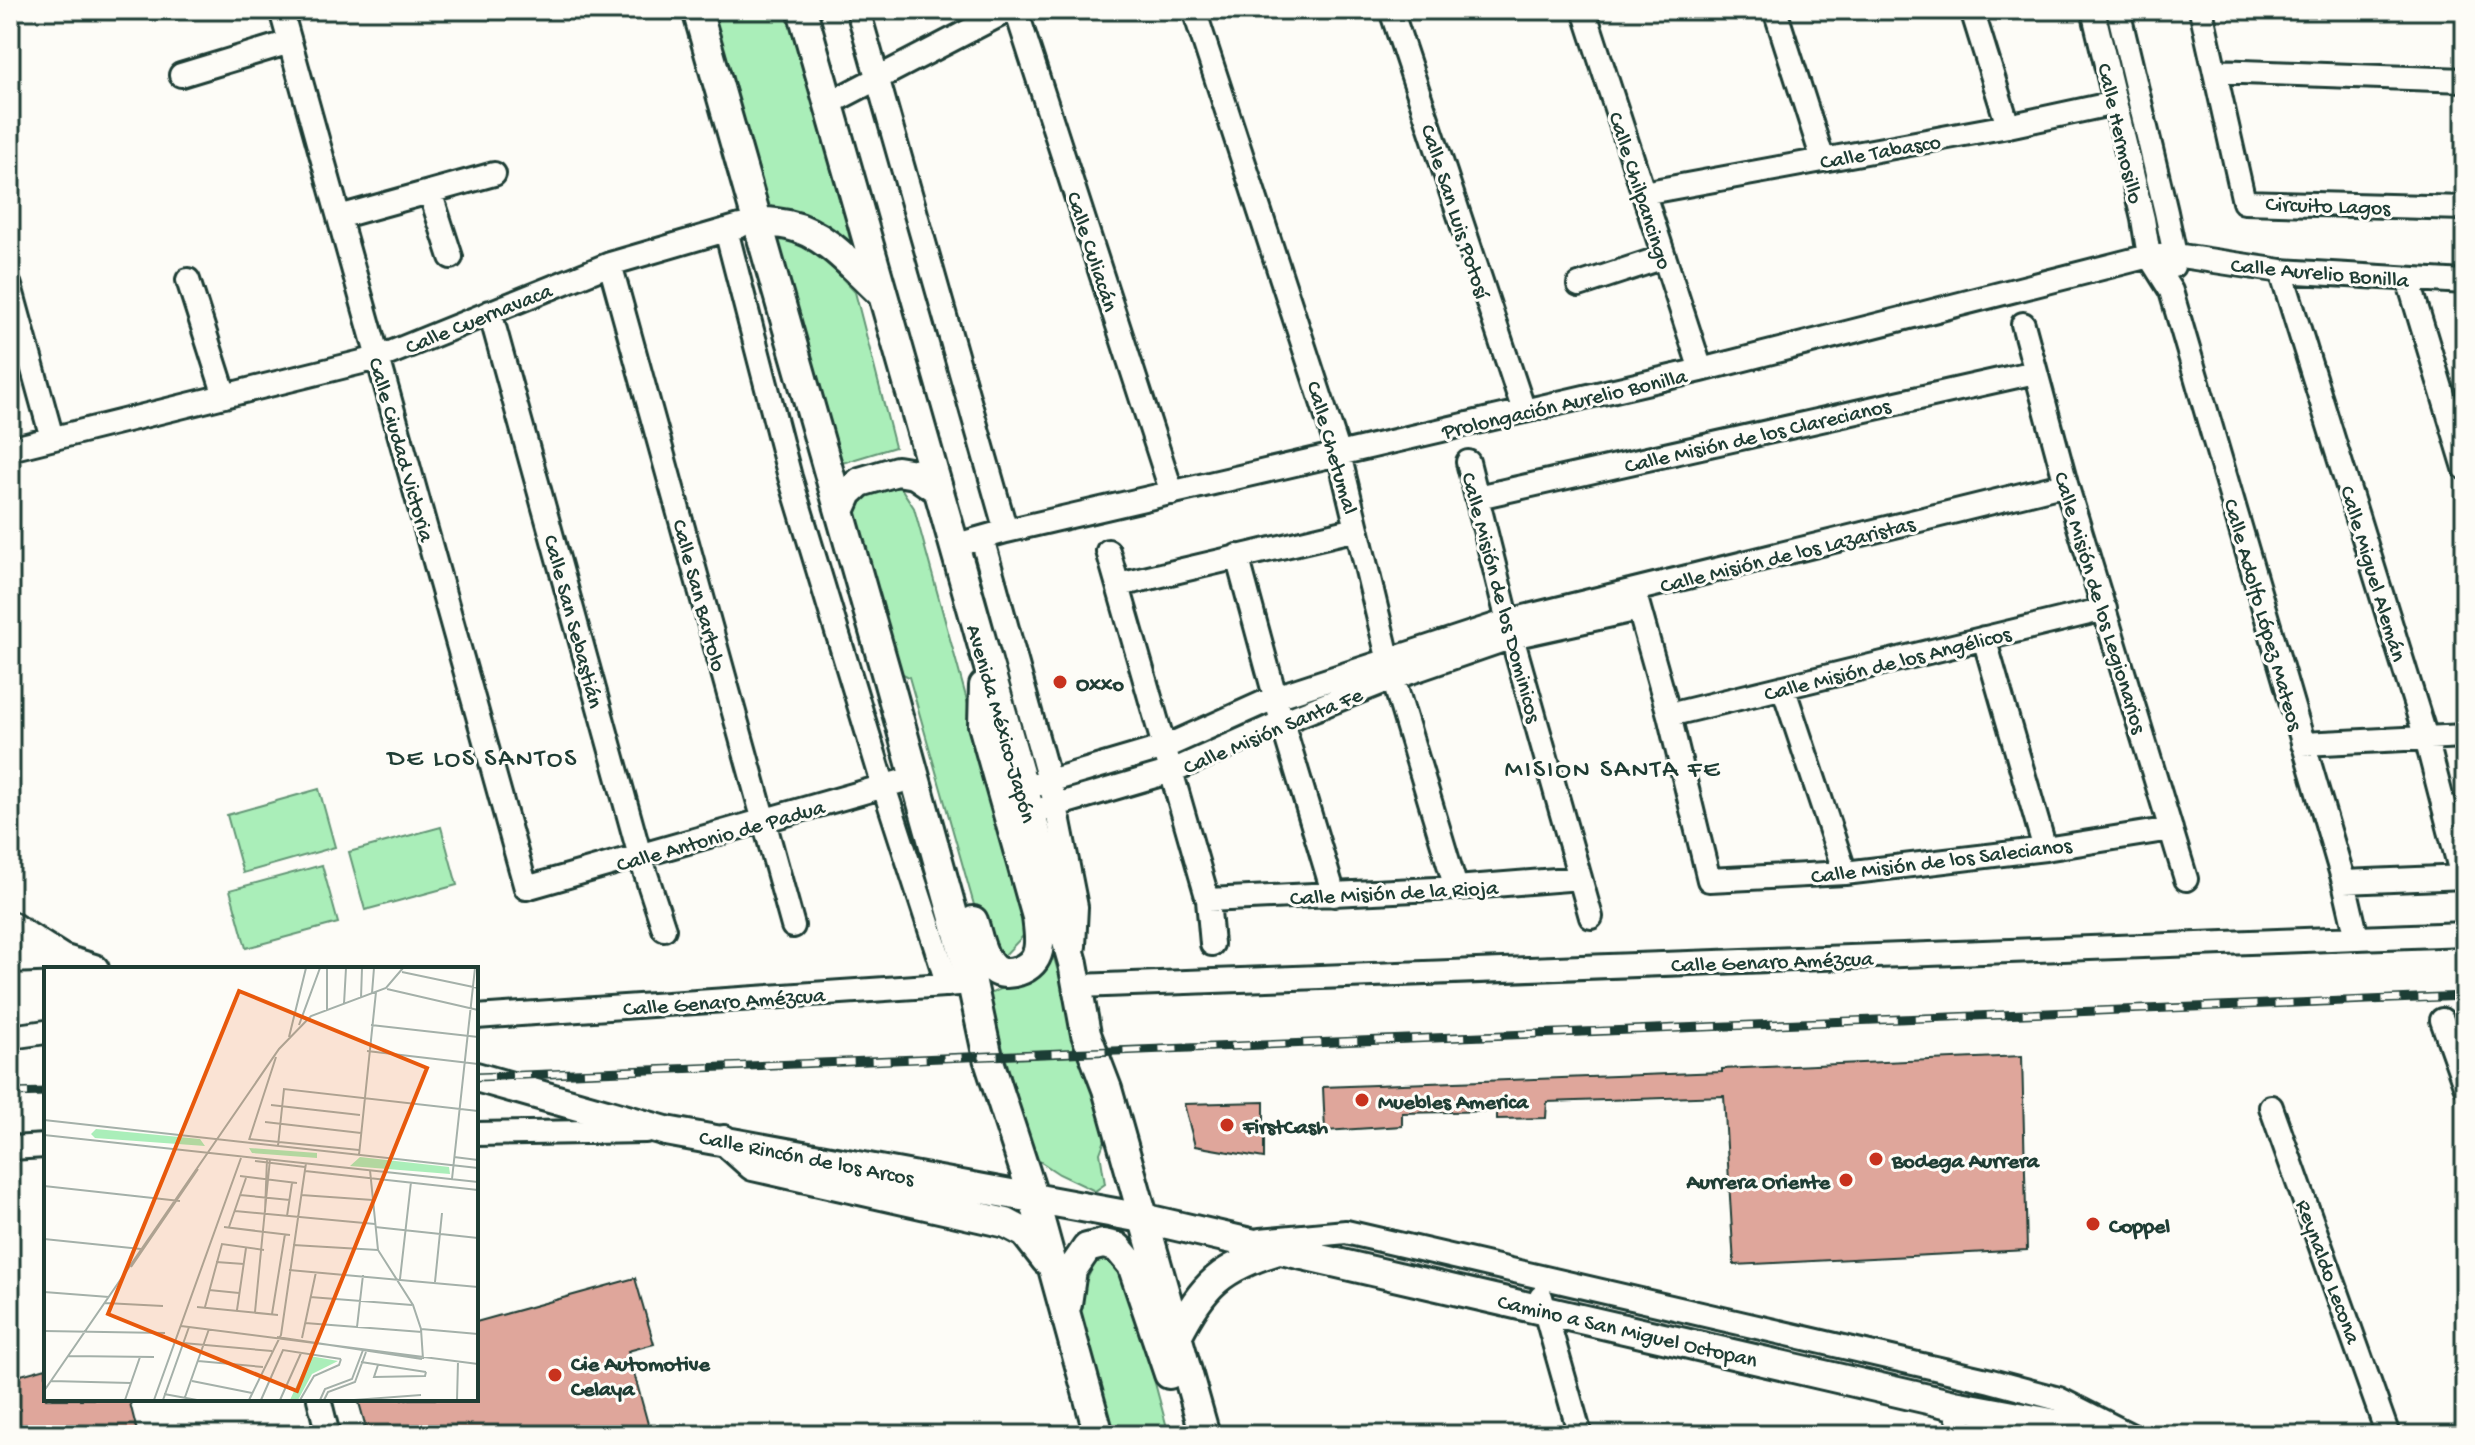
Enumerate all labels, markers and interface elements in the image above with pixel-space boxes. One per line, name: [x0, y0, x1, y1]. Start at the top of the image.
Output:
street label: Calle Hermosillo: [2089, 61, 2147, 207]
street label: Calle Chilpancingo: [1601, 109, 1676, 273]
street label: Calle San Luis Potosí: [1413, 122, 1494, 304]
street label: Calle Tabasco: [1818, 131, 1943, 177]
street label: Calle Culiacán: [1059, 189, 1122, 316]
street label: Circuito Lagos: [2265, 193, 2392, 223]
street label: Calle Aurelio Bonilla: [2229, 254, 2411, 296]
street label: Calle Cuernavaca: [402, 279, 557, 362]
street label: Calle Ciudad Victoria: [360, 355, 438, 546]
street label: Prolongación Aurelio Bonilla: [1439, 365, 1691, 447]
street label: Calle Chetumal: [1299, 378, 1362, 518]
street label: Calle Misión de los Clarecianos: [1622, 394, 1894, 481]
street label: Calle Misión de los Legionarios: [2046, 469, 2151, 738]
street label: Calle Misión de los Dominicos: [1453, 470, 1545, 727]
street label: Calle Miguel Alemán: [2332, 483, 2410, 666]
street label: Calle Adolfo López Mateos: [2216, 496, 2307, 735]
street label: Calle Misión de los Lazaristas: [1658, 512, 1919, 601]
street label: Calle San Bartolo: [664, 517, 730, 675]
street label: Calle San Sebastián: [535, 533, 607, 712]
street label: Avenida México-Japón: [958, 622, 1040, 827]
street label: Calle Misión de los Angélicos: [1762, 622, 2015, 709]
marker: Oxxo: [1051, 673, 1069, 691]
place label: Oxxo: [1076, 673, 1124, 699]
street label: Calle Misión Santa Fe: [1180, 683, 1368, 782]
district label: DE LOS SANTOS: [386, 745, 578, 776]
district label: MISION SANTA FE: [1505, 756, 1721, 787]
street label: Calle Antonio de Padua: [614, 795, 829, 880]
street label: Calle Misión de los Salecianos: [1810, 834, 2074, 892]
street label: Calle Misión de la Rioja: [1289, 877, 1500, 913]
street label: Calle Genaro Amézcua: [1671, 947, 1875, 981]
inset map: [44, 967, 478, 1401]
street label: Calle Genaro Amézcua: [622, 984, 827, 1024]
marker: Muebles America: [1353, 1091, 1371, 1109]
place label: Muebles America: [1378, 1091, 1530, 1117]
marker: FirstCash: [1218, 1116, 1236, 1134]
place label: FirstCash: [1242, 1116, 1328, 1142]
street label: Calle Rincón de los Arcos: [697, 1126, 917, 1194]
marker: Bodega Aurrera: [1867, 1150, 1885, 1168]
place label: Bodega Aurrera: [1891, 1150, 2041, 1176]
place label: Aurrera Oriente: [1686, 1171, 1831, 1197]
marker: Aurrera Oriente: [1837, 1171, 1855, 1189]
street label: Reynaldo Lecona: [2288, 1197, 2365, 1349]
marker: Coppel: [2084, 1215, 2102, 1233]
place label: Coppel: [2108, 1215, 2170, 1241]
street label: Camino a San Miguel Octopan: [1495, 1290, 1760, 1376]
place label: Cie Automotive Celaya: [570, 1353, 710, 1404]
marker: Cie Automotive Celaya: [546, 1366, 564, 1384]

